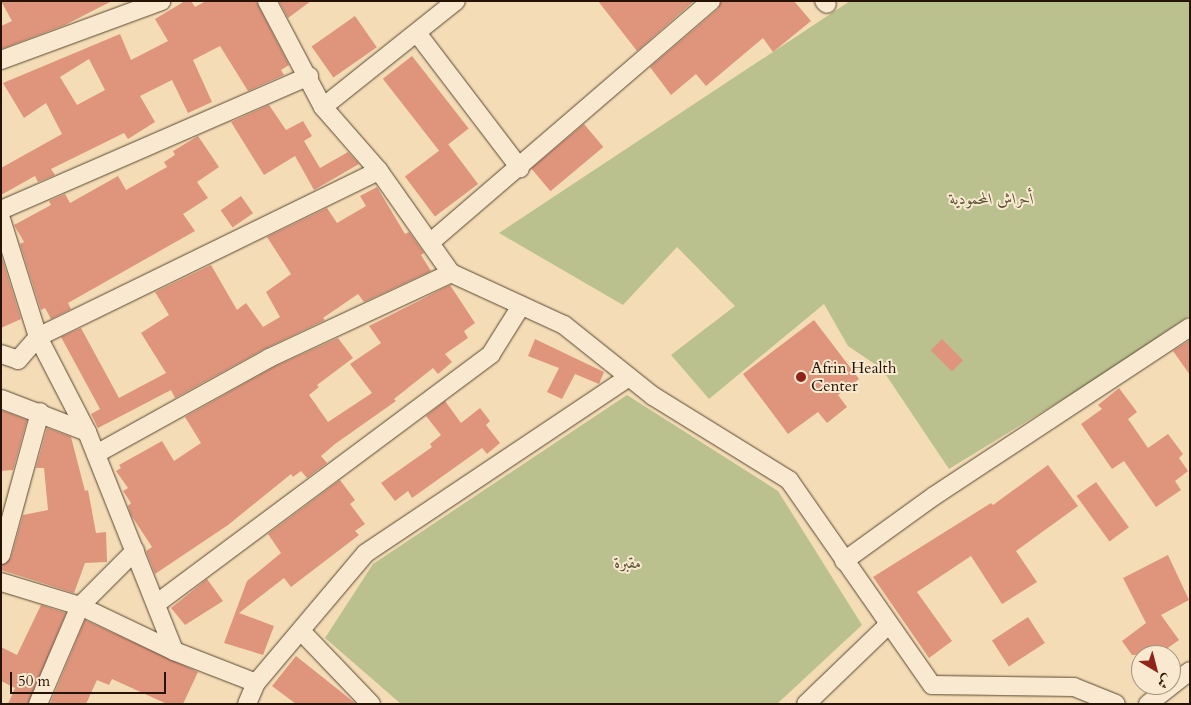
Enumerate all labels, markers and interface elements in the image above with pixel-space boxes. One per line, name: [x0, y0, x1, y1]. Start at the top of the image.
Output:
park label: أحراش المحمودية: [950, 189, 1034, 209]
place label: Afrin Health Center: [811, 358, 896, 396]
marker: Afrin Health Center: [795, 371, 807, 383]
park label: مقبرة: [615, 553, 641, 573]
north arrow: [1131, 645, 1181, 695]
scale bar: [12, 662, 169, 694]
text: ش: [1153, 670, 1176, 693]
text: 50 m: [18, 671, 50, 691]

